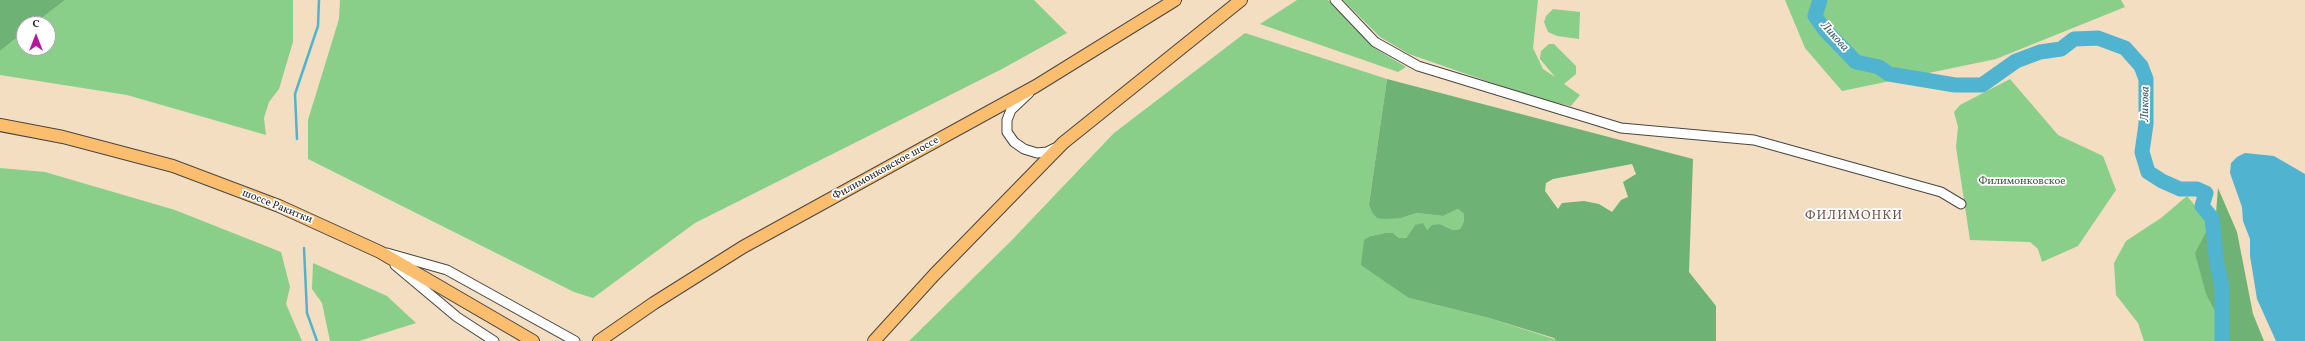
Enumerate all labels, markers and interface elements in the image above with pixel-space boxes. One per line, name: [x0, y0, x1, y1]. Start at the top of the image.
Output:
north arrow: [16, 16, 56, 56]
text: С: [32, 17, 40, 32]
water label: Ликова: [1817, 19, 1851, 55]
water label: Ликова: [2138, 86, 2154, 122]
street label: Филимонковское шоссе: [831, 134, 941, 204]
park label: Филимонковское: [1978, 175, 2066, 189]
street label: шоссе Ракитки: [240, 187, 314, 227]
district label: ФИЛИМОНКИ: [1805, 209, 1903, 225]

